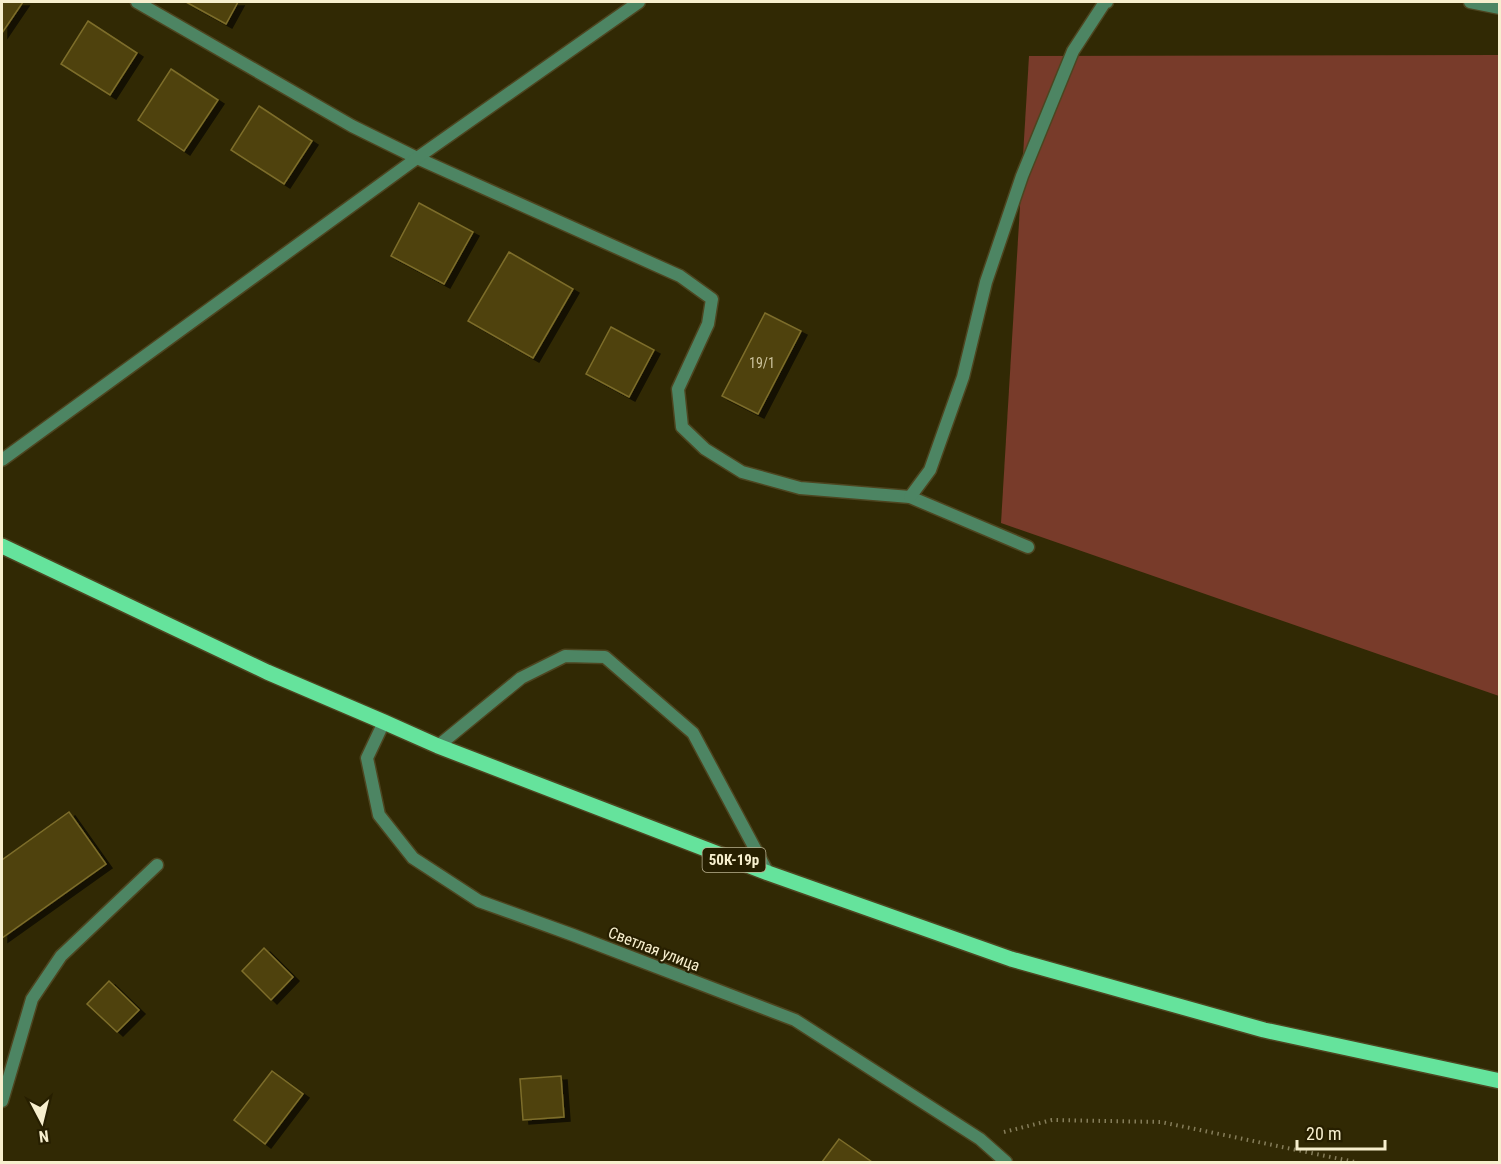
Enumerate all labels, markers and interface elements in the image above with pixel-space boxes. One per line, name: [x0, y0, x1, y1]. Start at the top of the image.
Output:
house number: 19/1: [749, 355, 775, 371]
road number: 50К-19р: [702, 848, 766, 872]
street label: Светлая улица: [605, 923, 703, 975]
north arrow: [12, 1092, 72, 1152]
scale bar: [1297, 1113, 1386, 1151]
text: 20 m: [1306, 1123, 1341, 1144]
text: N: [38, 1126, 50, 1146]

